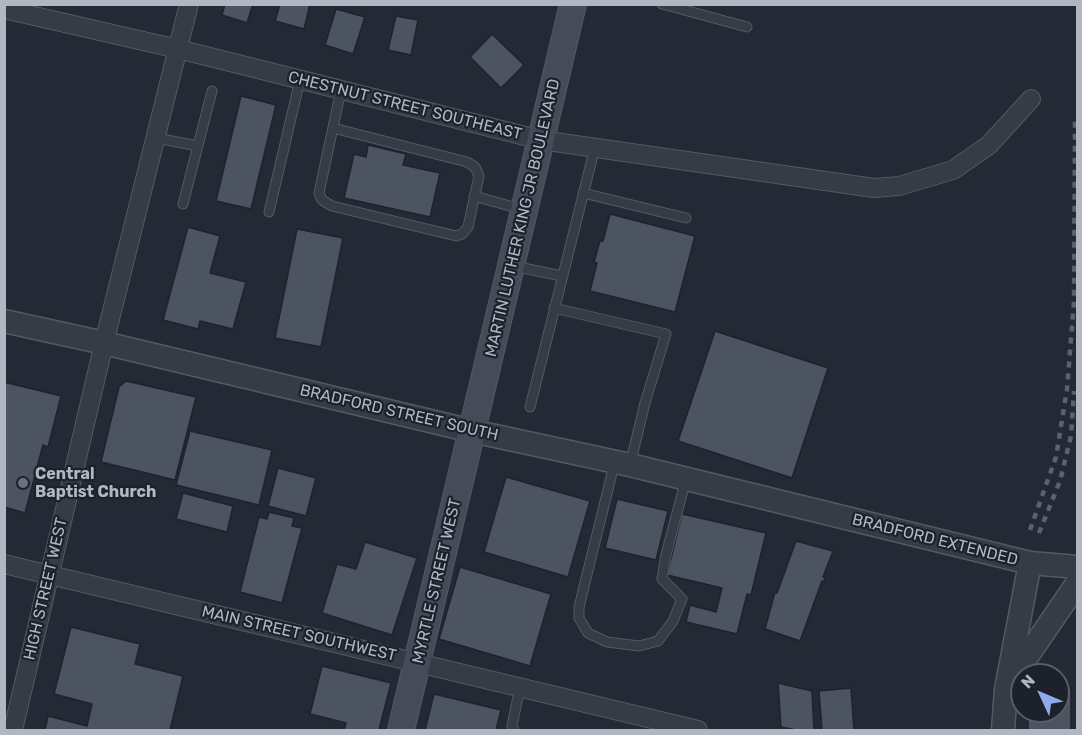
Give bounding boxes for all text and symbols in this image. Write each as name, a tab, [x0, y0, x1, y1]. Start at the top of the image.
street label: CHESTNUT STREET SOUTHEAST	[286, 68, 524, 144]
street label: MARTIN LUTHER KING JR BOULEVARD	[482, 77, 564, 359]
street label: BRADFORD STREET SOUTH	[298, 381, 500, 445]
place label: Central Baptist Church	[35, 464, 156, 502]
marker: Central Baptist Church	[16, 476, 30, 490]
street label: MYRTLE STREET WEST	[409, 496, 465, 666]
street label: BRADFORD EXTENDED	[850, 510, 1020, 570]
street label: HIGH STREET WEST	[20, 516, 72, 662]
street label: MAIN STREET SOUTHWEST	[200, 602, 398, 666]
north arrow	[1010, 663, 1070, 723]
text: N	[1017, 671, 1039, 692]

